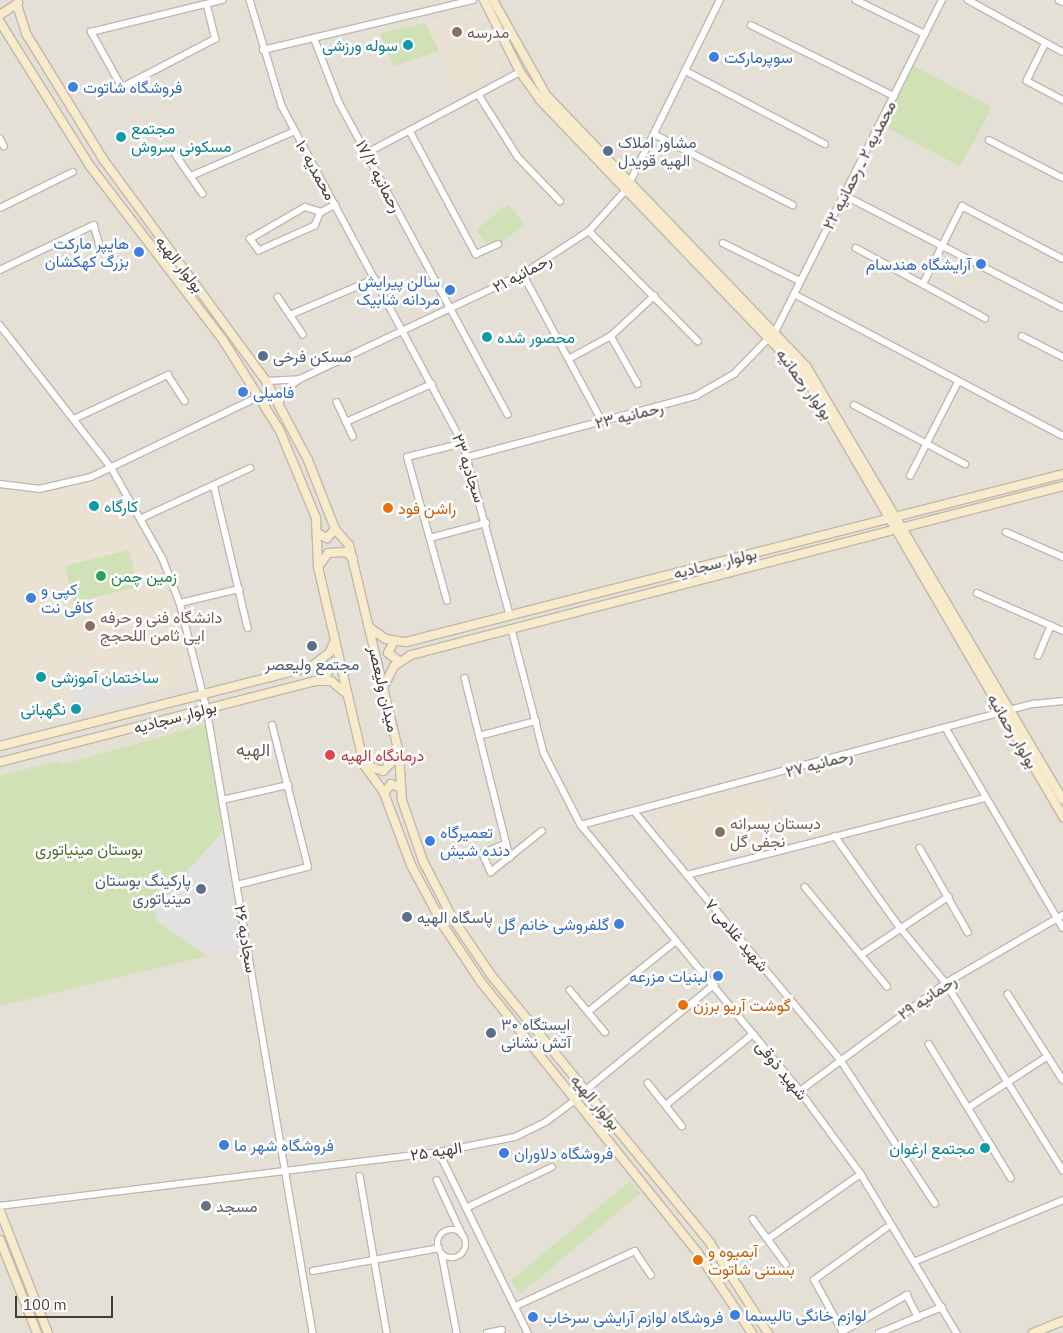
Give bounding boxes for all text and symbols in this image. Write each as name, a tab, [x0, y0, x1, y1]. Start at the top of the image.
place label: مدرسه	[467, 22, 509, 42]
marker: مدرسه	[451, 26, 463, 38]
place label: سوله ورزشی	[322, 35, 398, 55]
marker: سوله ورزشی	[402, 39, 414, 51]
place label: سوپرمارکت	[724, 47, 793, 67]
marker: سوپرمارکت	[708, 51, 720, 63]
place label: فروشگاه شاتوت	[83, 77, 182, 97]
marker: فروشگاه شاتوت	[67, 81, 79, 93]
street label: محمدیه ۲ ـ رحمانیه ۲۲	[818, 97, 900, 233]
place label: مجتمع مسکونی سروش	[131, 118, 232, 156]
marker: مجتمع مسکونی سروش	[115, 131, 127, 143]
place label: مشاور املاک الهیه قویدل	[618, 132, 696, 170]
street label: رحمانیه ۱۷/۲	[352, 136, 406, 216]
street label: محمدیه ۱۰	[292, 137, 340, 203]
marker: مشاور املاک الهیه قویدل	[602, 145, 614, 157]
street label: بولوار الهیه	[152, 232, 208, 296]
place label: هایپر مارکت بزرگ کهکشان	[45, 233, 129, 271]
marker: هایپر مارکت بزرگ کهکشان	[133, 246, 145, 258]
street label: رحمانیه ۲۱	[489, 250, 555, 296]
place label: آرایشگاه هندسام	[866, 254, 971, 274]
marker: آرایشگاه هندسام	[975, 258, 987, 270]
place label: سالن پیرایش مردانه شابیک	[356, 271, 440, 309]
marker: سالن پیرایش مردانه شابیک	[444, 284, 456, 296]
place label: محصور شده	[497, 327, 575, 347]
marker: محصور شده	[481, 331, 493, 343]
street label: بولوار رحمانیه	[773, 345, 837, 423]
place label: مسکن فرخی	[273, 346, 352, 366]
marker: مسکن فرخی	[257, 350, 269, 362]
place label: فامیلی	[253, 382, 294, 402]
marker: فامیلی	[237, 386, 249, 398]
street label: رحمانیه ۲۳	[593, 397, 665, 433]
street label: سجادیه ۲۳	[448, 431, 490, 505]
place label: کارگاه	[104, 496, 138, 516]
place label: راشن فود	[398, 498, 456, 518]
marker: کارگاه	[88, 500, 100, 512]
marker: راشن فود	[382, 502, 394, 514]
street label: بولوار سجادیه	[671, 543, 759, 583]
place label: زمین چمن	[111, 566, 177, 586]
marker: زمین چمن	[95, 570, 107, 582]
place label: کپی و کافی نت	[41, 579, 93, 617]
marker: کپی و کافی نت	[25, 592, 37, 604]
place label: دانشگاه فنی و حرفه ایی ثامن اللحجج	[100, 607, 222, 645]
marker: دانشگاه فنی و حرفه ایی ثامن اللحجج	[84, 620, 96, 632]
marker: مجتمع ولیعصر	[306, 640, 318, 652]
street label: میدان ولیعصر	[365, 644, 403, 734]
place label: مجتمع ولیعصر	[265, 654, 359, 674]
place label: ساختمان آموزشی	[51, 667, 159, 687]
marker: ساختمان آموزشی	[35, 671, 47, 683]
street label: بولوار رحمانیه	[984, 690, 1042, 772]
street label: بولوار سجادیه	[131, 697, 219, 737]
place label: نگهبانی	[21, 699, 66, 719]
marker: نگهبانی	[70, 703, 82, 715]
district label: الهیه	[236, 739, 270, 761]
place label: درمانگاه الهیه	[341, 745, 424, 765]
street label: رحمانیه ۲۷	[783, 745, 855, 781]
marker: درمانگاه الهیه	[323, 748, 337, 762]
place label: دبستان پسرانه نجفی گل	[730, 813, 821, 851]
place label: تعمیرگاه دنده شیش	[440, 822, 510, 860]
marker: دبستان پسرانه نجفی گل	[714, 826, 726, 838]
marker: تعمیرگاه دنده شیش	[424, 835, 436, 847]
park label: بوستان مینیاتوری	[35, 839, 143, 859]
place label: پارکینگ بوستان مینیاتوری	[95, 870, 191, 908]
marker: پارکینگ بوستان مینیاتوری	[195, 883, 207, 895]
street label: شهید غلامی ۷	[701, 895, 773, 975]
street label: سجادیه ۲۶	[231, 904, 261, 974]
place label: پاسگاه الهیه	[417, 907, 493, 927]
marker: پاسگاه الهیه	[401, 911, 413, 923]
place label: گلفروشی خانم گل	[498, 914, 609, 934]
marker: گلفروشی خانم گل	[613, 918, 625, 930]
place label: لبنیات مزرعه	[629, 966, 708, 986]
marker: لبنیات مزرعه	[712, 970, 724, 982]
street label: رحمانیه ۲۹	[894, 970, 960, 1024]
place label: گوشت آریو برزن	[693, 995, 791, 1015]
marker: گوشت آریو برزن	[677, 999, 689, 1011]
place label: ایستگاه ۳۰ آتش نشانی	[501, 1014, 571, 1052]
marker: ایستگاه ۳۰ آتش نشانی	[485, 1027, 497, 1039]
street label: شهید ذوقی	[752, 1036, 812, 1104]
street label: بولوار الهیه	[567, 1070, 625, 1134]
place label: فروشگاه شهر ما	[234, 1135, 334, 1155]
street label: الهیه ۲۵	[409, 1137, 463, 1165]
place label: مجتمع ارغوان	[889, 1138, 975, 1158]
marker: فروشگاه شهر ما	[218, 1139, 230, 1151]
marker: مجتمع ارغوان	[979, 1142, 991, 1154]
place label: فروشگاه دلاوران	[514, 1143, 613, 1163]
marker: فروشگاه دلاوران	[498, 1147, 510, 1159]
place label: مسجد	[216, 1196, 257, 1216]
marker: مسجد	[200, 1200, 212, 1212]
place label: آبمیوه و بستنی شاتوت	[708, 1241, 795, 1279]
marker: آبمیوه و بستنی شاتوت	[692, 1254, 704, 1266]
scale bar	[18, 1286, 115, 1318]
text: 100 m	[23, 1295, 67, 1314]
place label: لوازم خانگی تالیسما	[745, 1305, 867, 1325]
place label: فروشگاه لوازم آرایشی سرخاب	[543, 1307, 723, 1327]
marker: لوازم خانگی تالیسما	[729, 1309, 741, 1321]
marker: فروشگاه لوازم آرایشی سرخاب	[527, 1311, 539, 1323]

